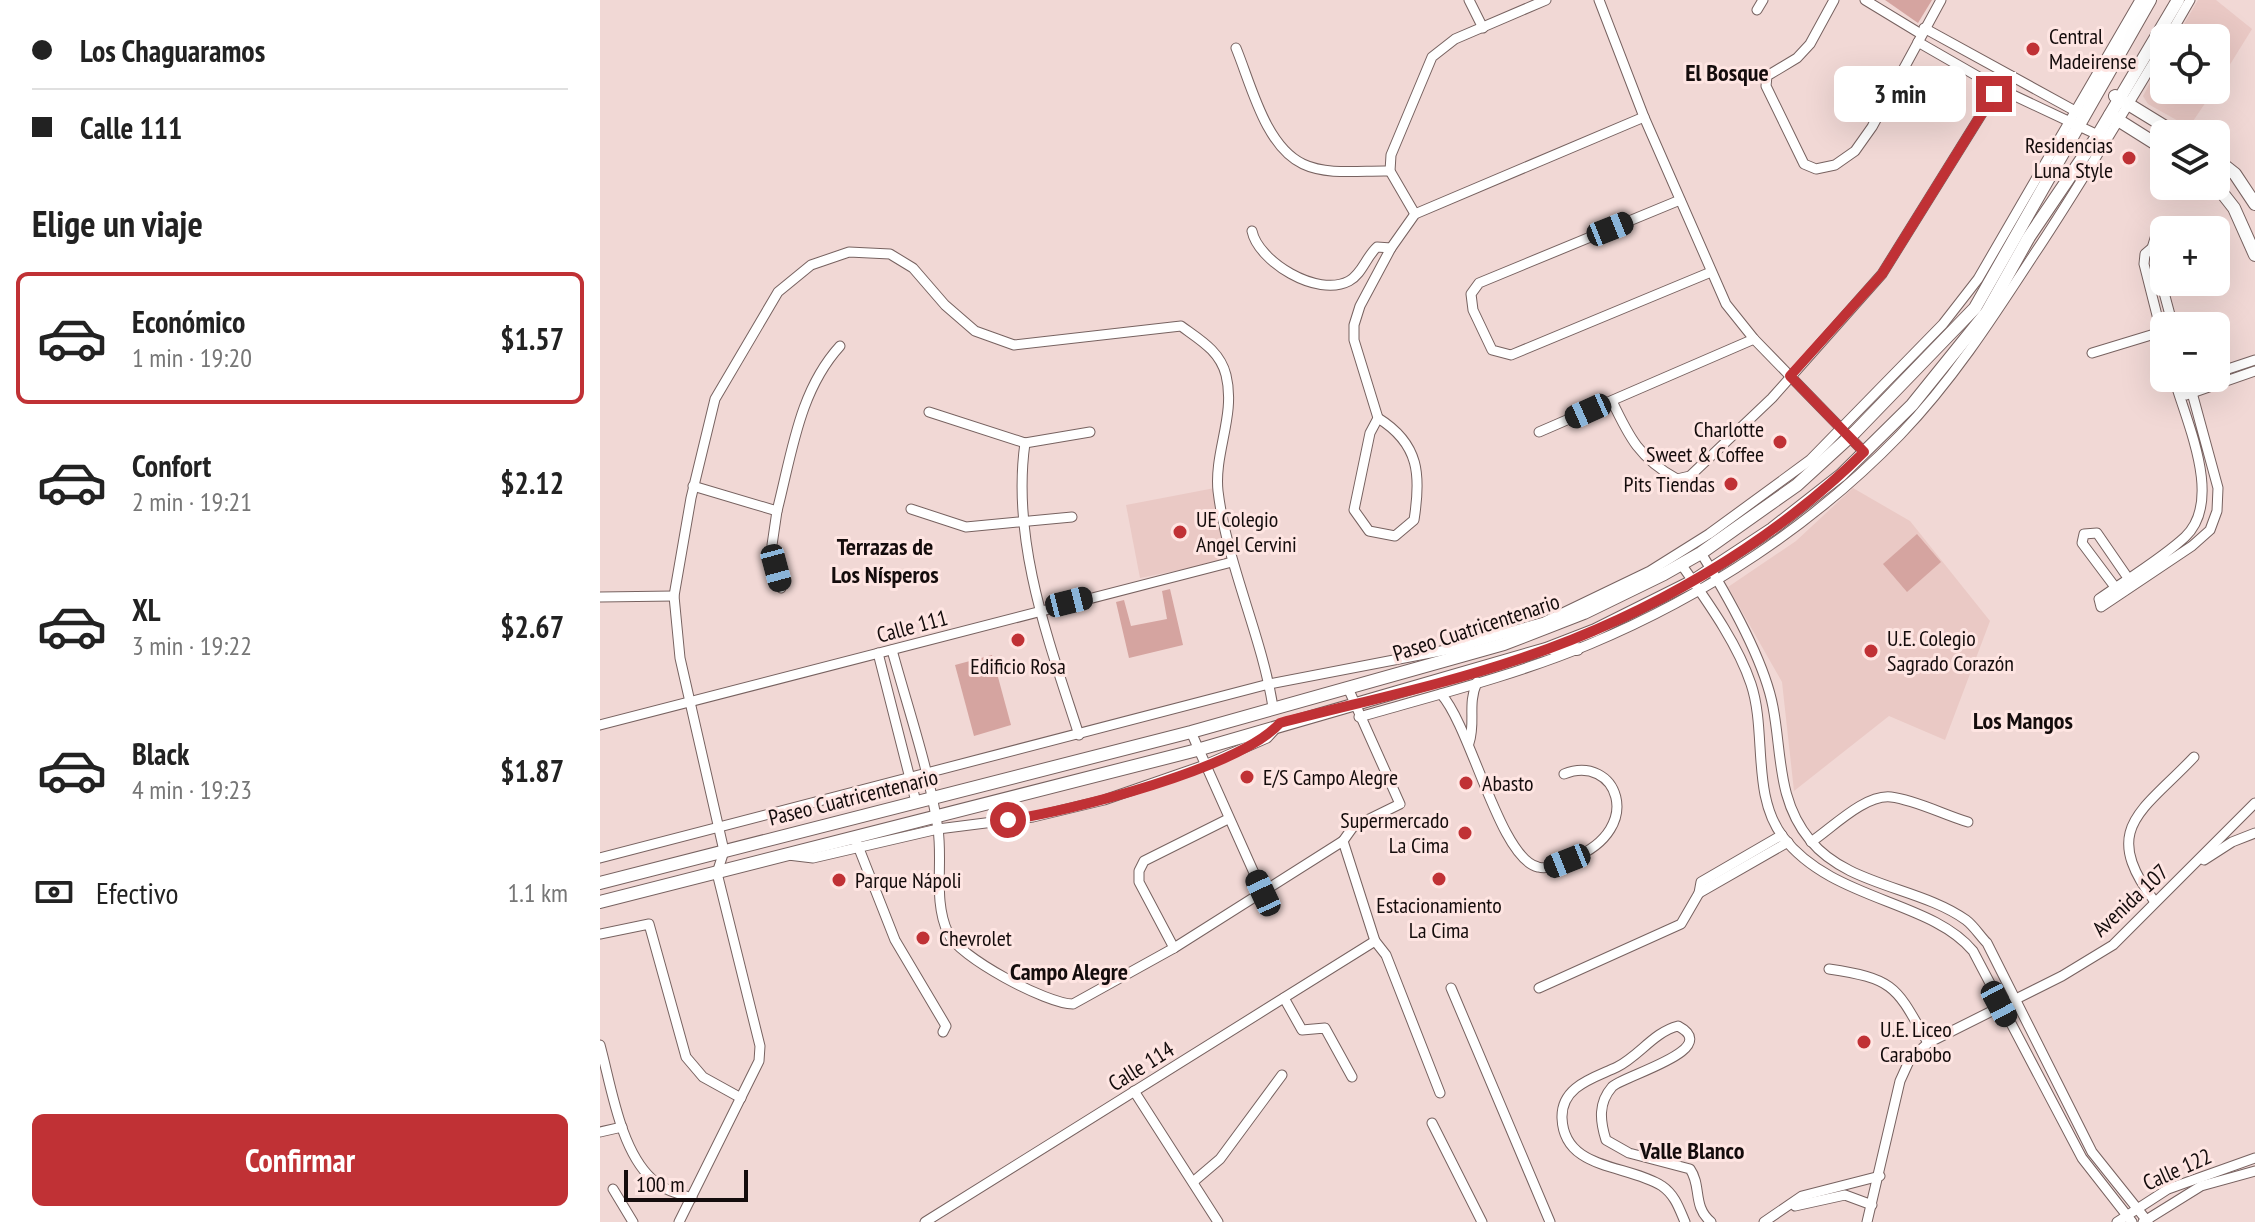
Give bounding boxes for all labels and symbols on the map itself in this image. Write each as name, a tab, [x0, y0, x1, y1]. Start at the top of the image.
place label: Central Madeirense	[2049, 22, 2137, 75]
marker: Central Madeirense	[2024, 40, 2042, 58]
district label: El Bosque	[1685, 57, 1769, 88]
callout: 3 min	[1834, 66, 1966, 122]
route end	[1976, 76, 2012, 112]
place label: Residencias Luna Style	[2025, 131, 2113, 184]
marker: Residencias Luna Style	[2120, 149, 2138, 167]
car	[1583, 209, 1637, 249]
car	[1561, 390, 1615, 432]
place label: Charlotte Sweet & Coffee	[1646, 415, 1764, 468]
marker: Charlotte Sweet & Coffee	[1771, 433, 1789, 451]
place label: Pits Tiendas	[1624, 470, 1715, 498]
marker: Pits Tiendas	[1722, 475, 1740, 493]
place label: UE Colegio Angel Cervini	[1196, 505, 1297, 558]
marker: UE Colegio Angel Cervini	[1171, 523, 1189, 541]
district label: Terrazas de Los Nísperos	[831, 531, 939, 590]
car	[758, 542, 794, 594]
car	[1043, 585, 1095, 619]
street label: Paseo Cuatricentenario	[1389, 587, 1563, 667]
street label: Calle 111	[873, 603, 951, 649]
place label: U.E. Colegio Sagrado Corazón	[1887, 624, 2014, 677]
marker: Edificio Rosa	[1009, 631, 1027, 649]
marker: U.E. Colegio Sagrado Corazón	[1862, 642, 1880, 660]
place label: Edificio Rosa	[970, 652, 1066, 680]
district label: Los Mangos	[1973, 705, 2073, 736]
street label: Paseo Cuatricentenario	[765, 762, 941, 832]
place label: E/S Campo Alegre	[1263, 763, 1398, 791]
marker: E/S Campo Alegre	[1238, 768, 1256, 786]
place label: Abasto	[1482, 769, 1534, 797]
marker: Abasto	[1457, 774, 1475, 792]
route start	[990, 802, 1026, 838]
place label: Supermercado La Cima	[1340, 806, 1449, 859]
marker: Supermercado La Cima	[1456, 824, 1474, 842]
car	[1540, 841, 1594, 881]
street label: Avenida 107	[2086, 858, 2174, 942]
place label: Parque Nápoli	[855, 866, 962, 894]
car	[1242, 866, 1284, 920]
marker: Estacionamiento La Cima	[1430, 870, 1448, 888]
marker: Parque Nápoli	[830, 871, 848, 889]
place label: Estacionamiento La Cima	[1376, 891, 1502, 944]
place label: Chevrolet	[939, 924, 1012, 952]
marker: Chevrolet	[914, 929, 932, 947]
district label: Campo Alegre	[1010, 956, 1128, 987]
car	[1977, 977, 2021, 1031]
place label: U.E. Liceo Carabobo	[1880, 1015, 1952, 1068]
marker: U.E. Liceo Carabobo	[1855, 1033, 1873, 1051]
street label: Calle 114	[1103, 1035, 1179, 1097]
district label: Valle Blanco	[1639, 1135, 1745, 1166]
street label: Calle 122	[2138, 1142, 2216, 1196]
scale bar	[624, 1166, 748, 1202]

